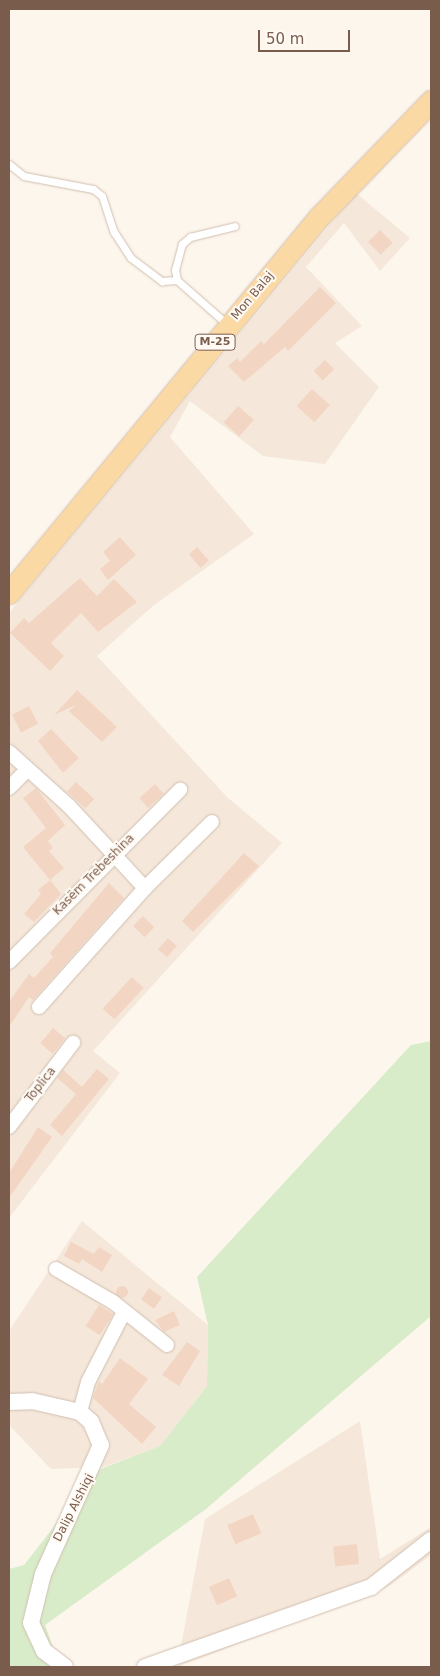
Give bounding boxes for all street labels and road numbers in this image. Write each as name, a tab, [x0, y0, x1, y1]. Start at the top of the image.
street label: Mon Balaj	[229, 269, 277, 323]
road number: M-25	[194, 334, 236, 351]
street label: Kasëm Trebeshina	[50, 831, 138, 919]
street label: Toplica	[23, 1064, 59, 1106]
street label: Dalip Alshiqi	[51, 1472, 97, 1544]

